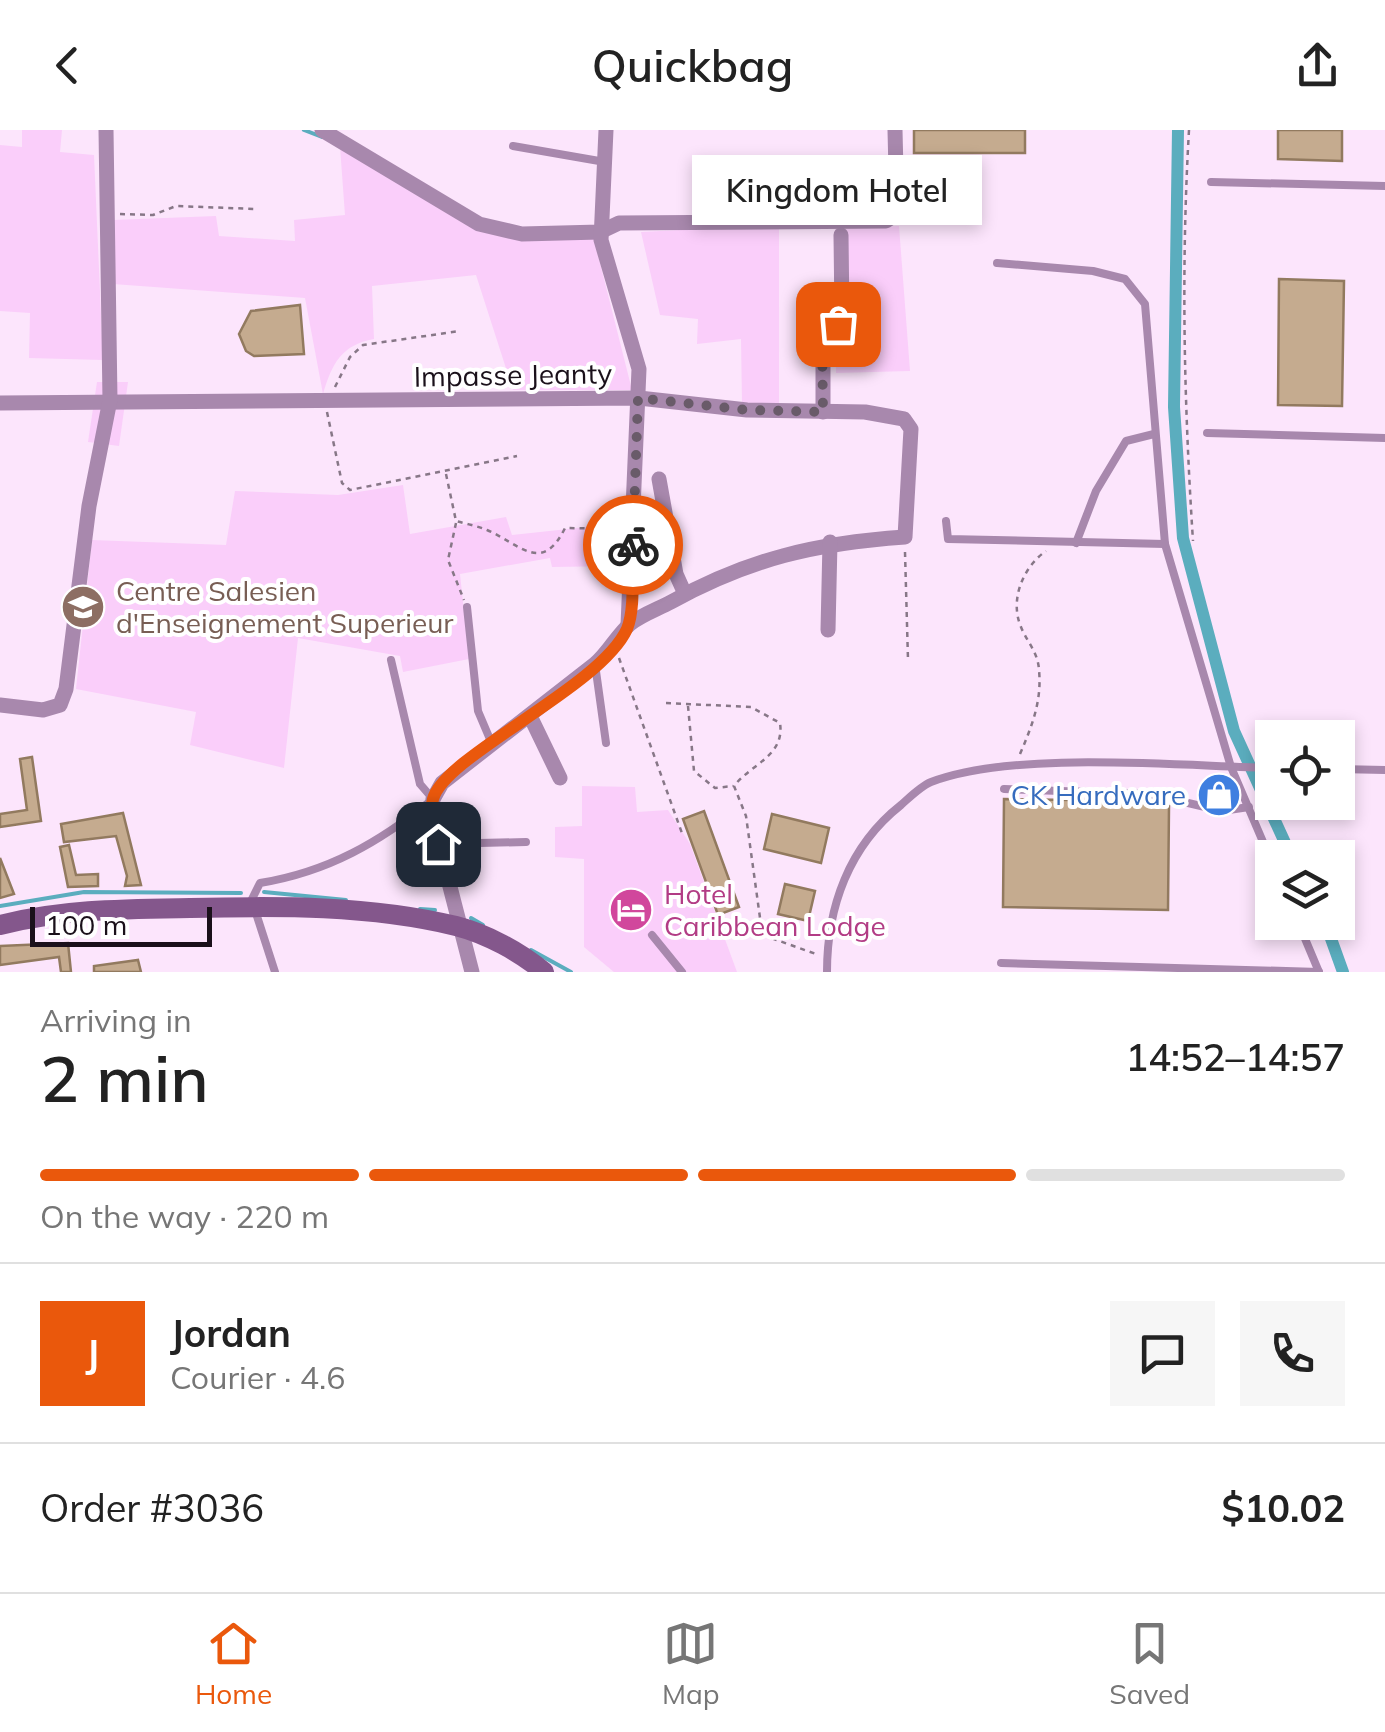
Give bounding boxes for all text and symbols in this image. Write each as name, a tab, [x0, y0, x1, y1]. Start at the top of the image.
text: Quickbag	[592, 37, 793, 93]
icon: back	[40, 38, 95, 93]
icon: share	[1290, 38, 1345, 93]
callout: Kingdom Hotel	[693, 154, 983, 224]
text: Kingdom Hotel	[726, 170, 948, 210]
pin	[796, 282, 881, 367]
icon: bag	[811, 297, 866, 352]
street label: Impasse Jeanty	[414, 355, 613, 394]
courier	[583, 495, 683, 595]
icon: bike	[606, 518, 661, 573]
place label: Centre Salesien d'Enseignement Superieur	[116, 573, 454, 640]
school or university icon: Centre Salesien d'Enseignement Superieur	[60, 584, 106, 630]
map controls	[1255, 720, 1355, 940]
button: locate	[1255, 720, 1355, 820]
shop icon: CK Hardware	[1196, 772, 1242, 818]
place label: CK Hardware	[1011, 777, 1186, 812]
pin	[396, 802, 481, 887]
icon: home	[411, 817, 466, 872]
button: layers	[1255, 840, 1355, 940]
place label: Hotel Caribbean Lodge	[664, 876, 886, 943]
hotel icon: Hotel Caribbean Lodge	[608, 887, 654, 933]
scale bar	[30, 902, 212, 946]
text: 100 m	[45, 907, 127, 942]
text: Arriving in	[40, 1000, 192, 1040]
text: 14:52–14:57	[1125, 1033, 1345, 1081]
text: 2 min	[40, 1037, 209, 1118]
text: On the way · 220 m	[40, 1196, 329, 1236]
button: chat	[1110, 1301, 1215, 1406]
button: phone	[1240, 1301, 1345, 1406]
text: Jordan	[170, 1309, 291, 1357]
text: J	[86, 1329, 99, 1377]
text: Courier · 4.6	[170, 1357, 346, 1397]
text: Order #3036	[40, 1484, 264, 1532]
text: $10.02	[1222, 1484, 1345, 1532]
tab: Home	[195, 1616, 272, 1711]
tab: Map	[662, 1616, 720, 1711]
tab: Saved	[1109, 1616, 1190, 1711]

